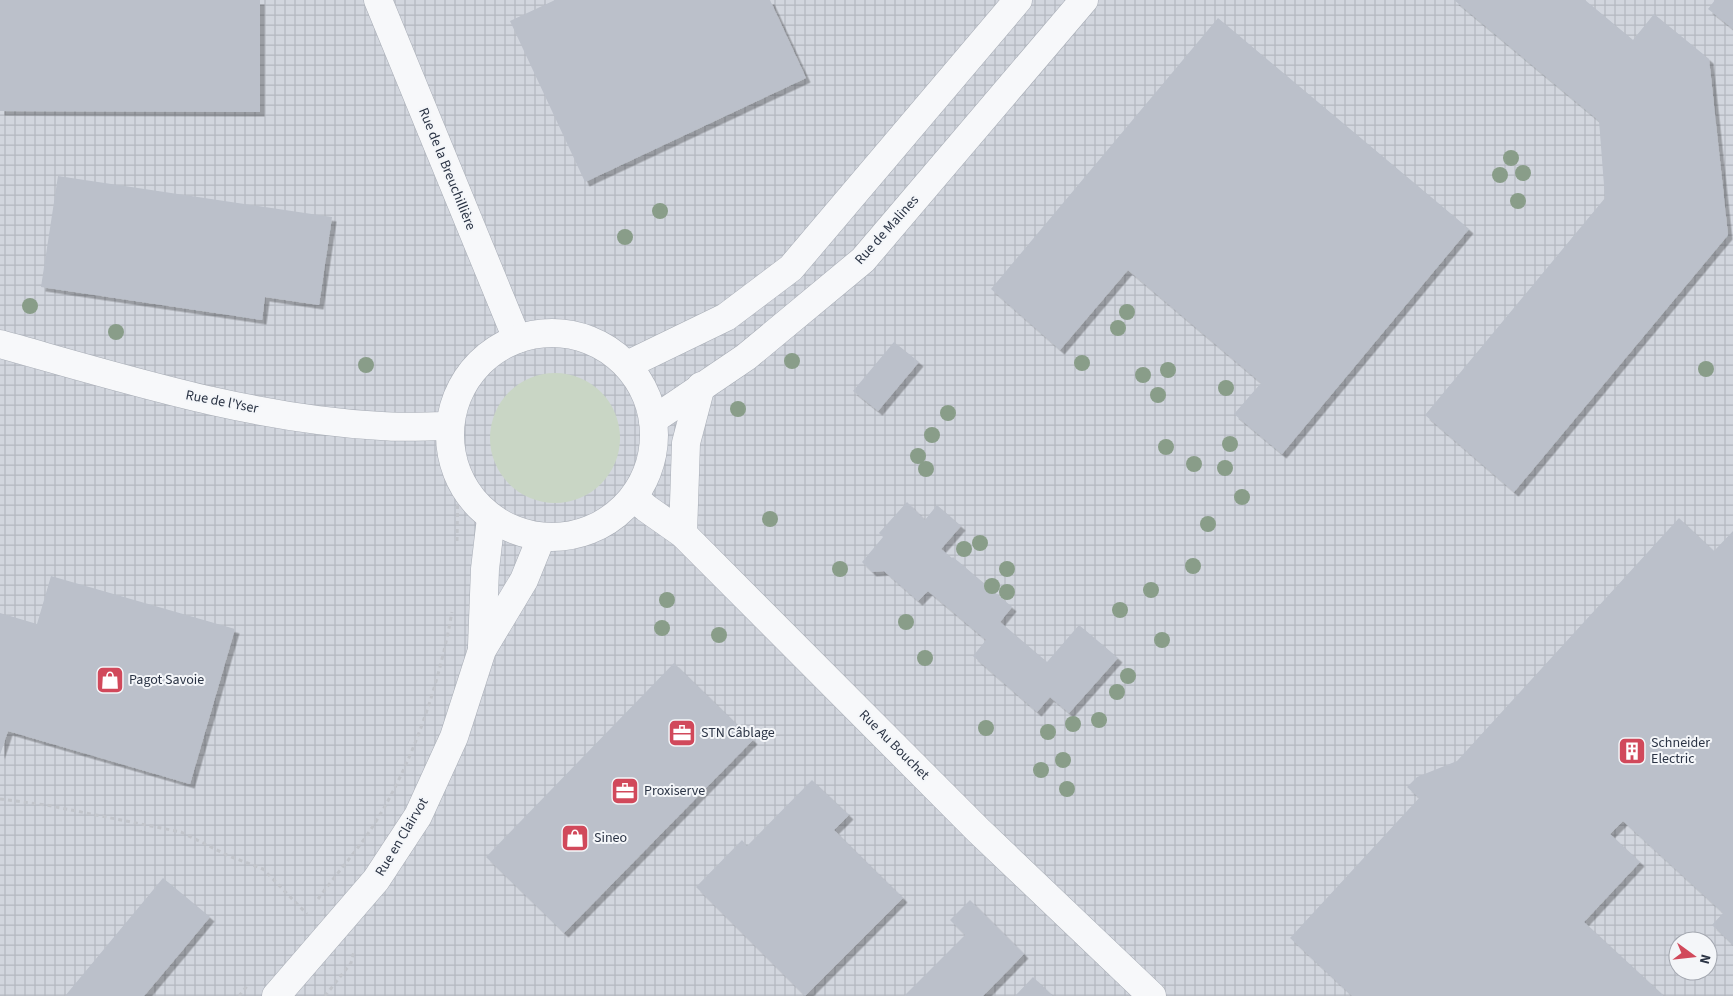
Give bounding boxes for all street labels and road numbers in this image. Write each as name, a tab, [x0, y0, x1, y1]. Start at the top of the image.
street label: Rue de la Breuchillière	[413, 105, 481, 233]
street label: Rue de Malines	[850, 191, 924, 269]
street label: Rue de l'Yser	[184, 385, 260, 419]
street label: Rue Au Bouchet	[854, 705, 934, 785]
street label: Rue en Clairvot	[371, 794, 434, 880]

